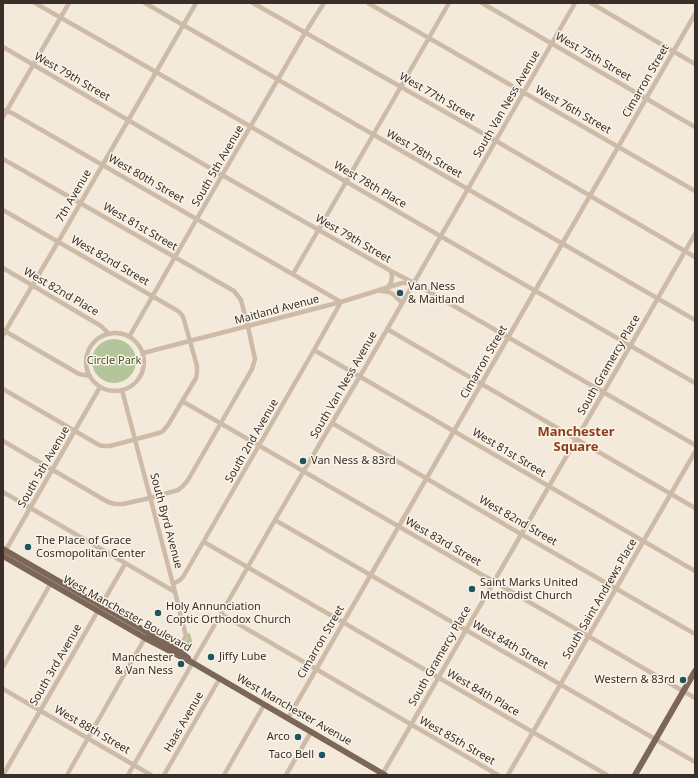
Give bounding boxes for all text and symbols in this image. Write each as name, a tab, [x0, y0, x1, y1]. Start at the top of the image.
street label: West 75th Street	[553, 30, 633, 84]
street label: Cimarron Street	[620, 42, 672, 120]
street label: South Van Ness Avenue	[471, 48, 543, 160]
street label: West 79th Street	[32, 50, 112, 104]
street label: West 77th Street	[397, 70, 477, 124]
street label: West 76th Street	[533, 83, 613, 137]
street label: South 5th Avenue	[189, 123, 247, 209]
street label: West 78th Street	[384, 127, 464, 181]
street label: West 80th Street	[106, 152, 186, 206]
street label: West 78th Place	[331, 159, 409, 211]
street label: 7th Avenue	[54, 167, 94, 225]
street label: West 81st Street	[100, 200, 180, 254]
street label: West 79th Street	[313, 212, 393, 266]
street label: West 82nd Street	[69, 233, 151, 289]
street label: West 82nd Place	[21, 265, 101, 319]
place label: Van Ness & Maitland	[408, 280, 464, 306]
marker: Van Ness & Maitland	[395, 288, 405, 298]
street label: Maitland Avenue	[233, 292, 321, 328]
street label: South Gramercy Place	[575, 313, 643, 417]
street label: Cimarron Street	[458, 323, 510, 401]
street label: South Van Ness Avenue	[308, 329, 380, 441]
park label: Circle Park	[87, 354, 141, 368]
street label: South 2nd Avenue	[223, 397, 281, 485]
street label: South 5th Avenue	[15, 424, 73, 510]
district label: Manchester Square	[537, 424, 615, 455]
street label: West 81st Street	[470, 426, 548, 480]
place label: Van Ness & 83rd	[311, 454, 396, 468]
marker: Van Ness & 83rd	[298, 456, 308, 466]
street label: South Byrd Avenue	[147, 472, 185, 570]
street label: West 82nd Street	[477, 493, 559, 549]
street label: West 83rd Street	[403, 515, 483, 569]
place label: The Place of Grace Cosmopolitan Center	[36, 534, 145, 560]
street label: South Saint Andrews Place	[560, 537, 640, 661]
marker: The Place of Grace Cosmopolitan Center	[23, 542, 33, 552]
street label: West Manchester Boulevard	[61, 573, 193, 655]
place label: Saint Marks United Methodist Church	[480, 576, 578, 602]
marker: Saint Marks United Methodist Church	[467, 584, 477, 594]
place label: Holy Annunciation Coptic Orthodox Church	[166, 600, 291, 626]
street label: Cimarron Street	[295, 603, 347, 681]
street label: South Gramercy Place	[406, 604, 474, 708]
marker: Holy Annunciation Coptic Orthodox Church	[153, 608, 163, 618]
street label: West 84th Street	[470, 618, 550, 672]
street label: South 3rd Avenue	[27, 622, 85, 708]
place label: Jiffy Lube	[219, 650, 266, 664]
place label: Manchester & Van Ness	[112, 651, 173, 677]
marker: Jiffy Lube	[206, 652, 216, 662]
marker: Manchester & Van Ness	[176, 659, 186, 669]
street label: West 84th Place	[444, 667, 522, 719]
street label: West Manchester Avenue	[234, 672, 354, 748]
place label: Western & 83rd	[595, 673, 675, 687]
marker: Western & 83rd	[678, 675, 688, 685]
street label: Haas Avenue	[161, 690, 207, 754]
street label: West 88th Street	[52, 703, 132, 757]
street label: West 85th Street	[417, 714, 497, 768]
place label: Arco	[267, 730, 290, 744]
marker: Arco	[293, 732, 303, 742]
place label: Taco Bell	[269, 748, 314, 762]
marker: Taco Bell	[317, 750, 327, 760]

